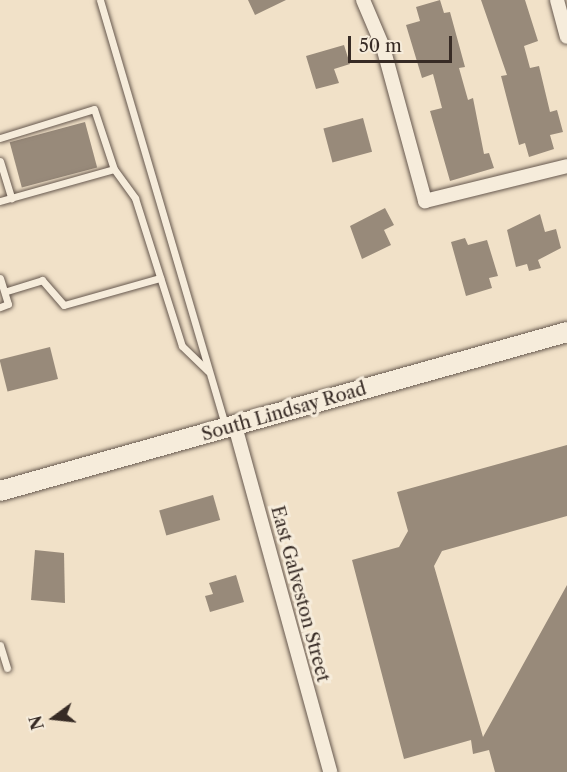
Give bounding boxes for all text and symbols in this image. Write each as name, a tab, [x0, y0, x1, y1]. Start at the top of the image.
scale bar	[351, 24, 454, 62]
text: 50 m	[359, 35, 402, 57]
street label: South Lindsay Road	[199, 378, 369, 446]
street label: East Galveston Street	[266, 504, 334, 684]
north arrow	[24, 688, 84, 748]
text: N	[25, 713, 48, 732]

